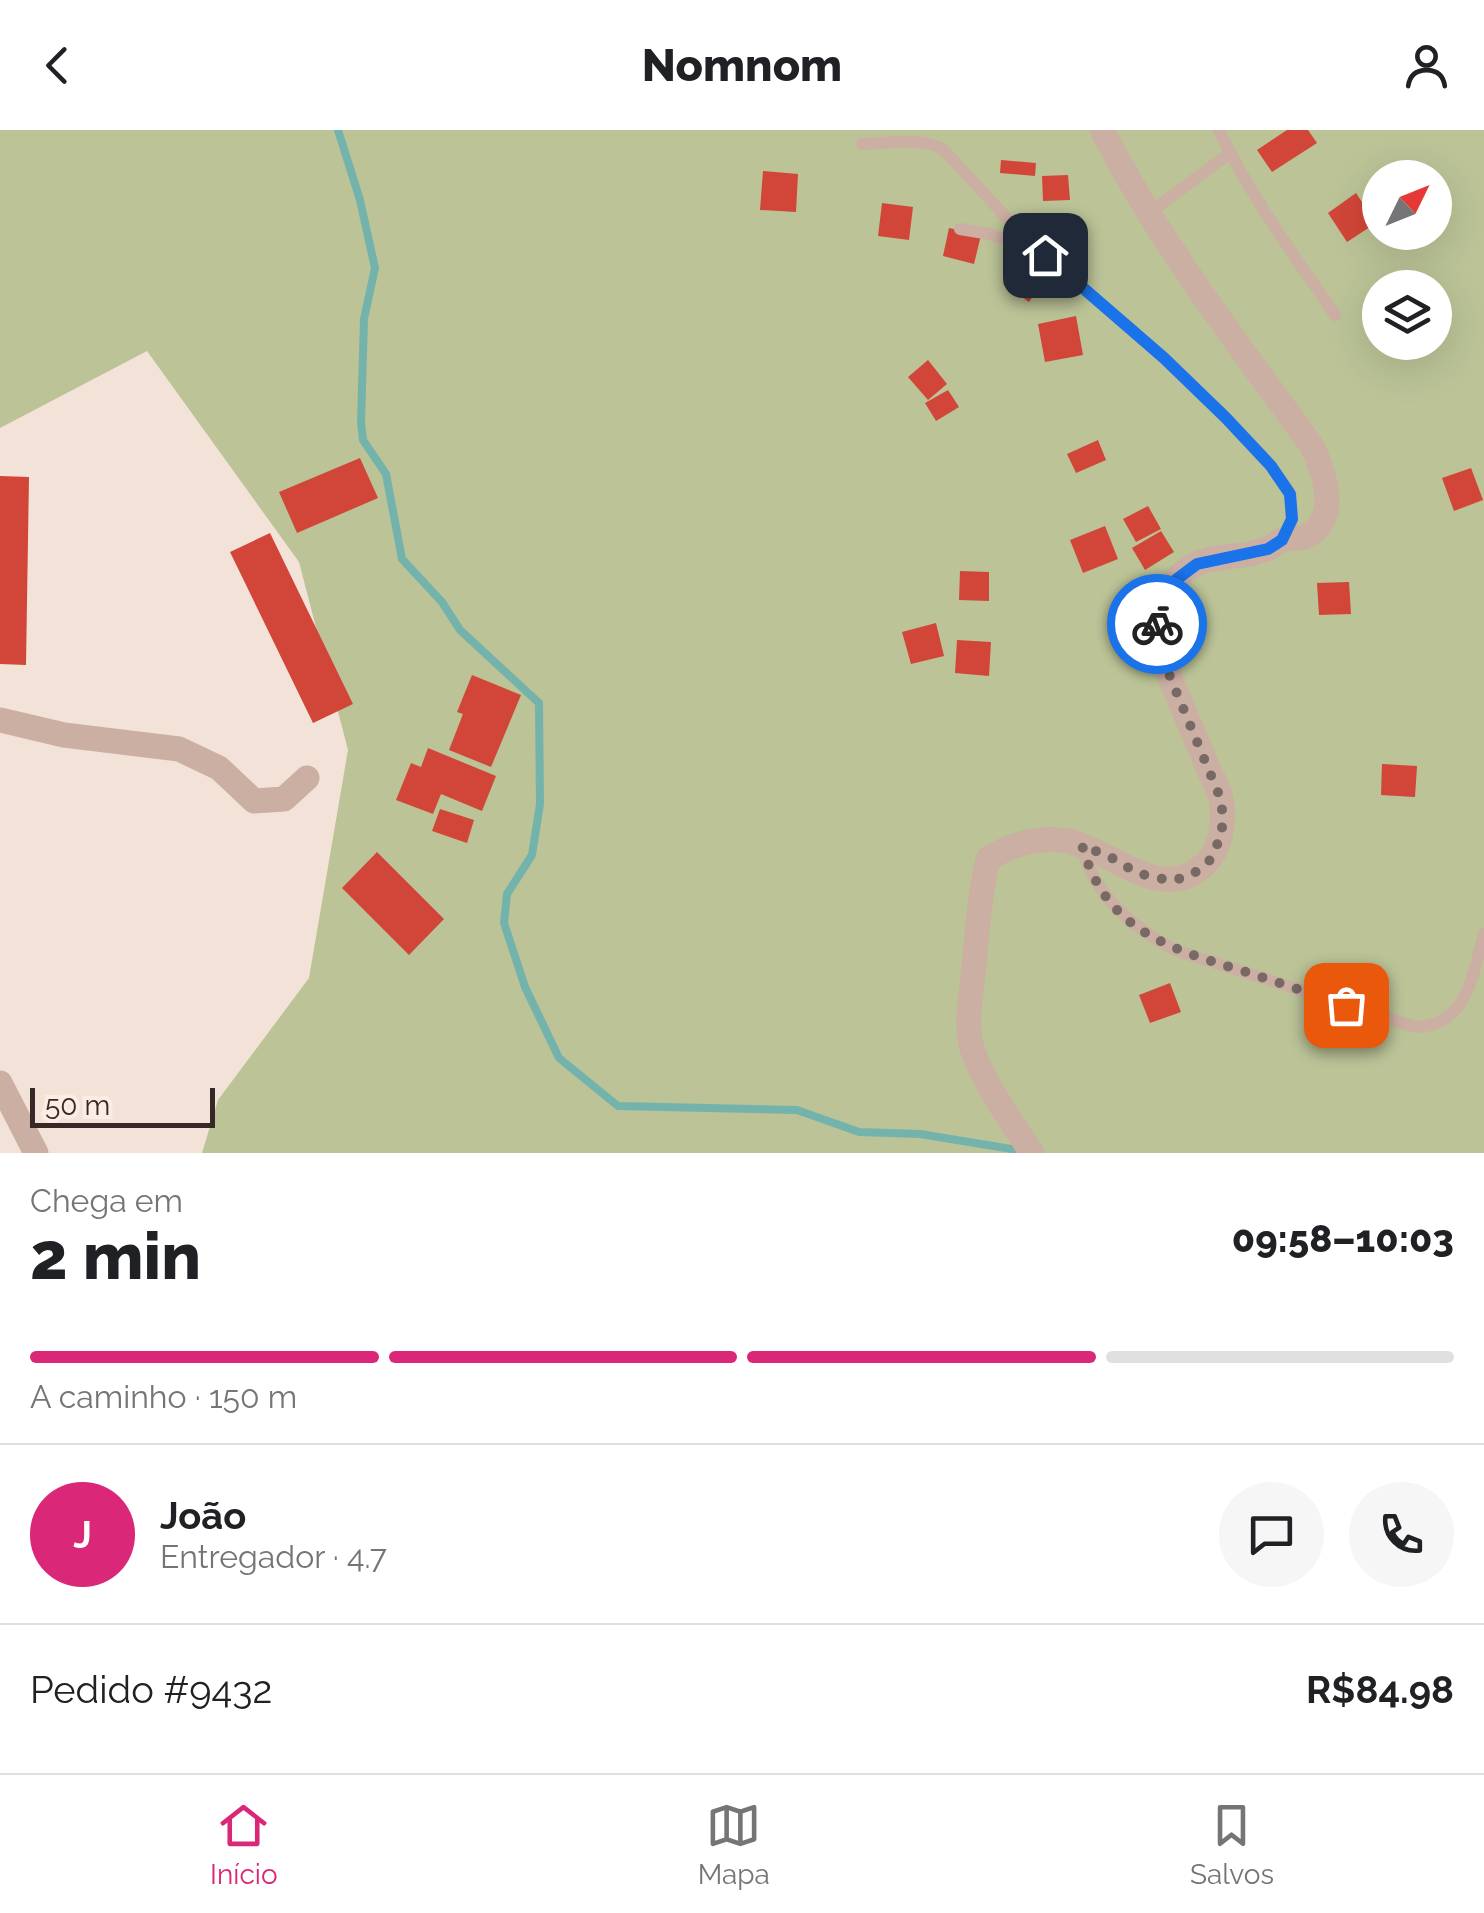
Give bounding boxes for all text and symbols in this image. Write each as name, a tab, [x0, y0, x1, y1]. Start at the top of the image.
icon: back	[30, 38, 85, 93]
icon: person	[1399, 38, 1454, 93]
text: Nomnom	[642, 39, 842, 92]
north arrow	[1362, 160, 1452, 250]
map controls	[1362, 160, 1452, 360]
pin	[1003, 213, 1088, 298]
icon: home	[1018, 228, 1073, 283]
button: layers	[1362, 270, 1452, 360]
courier	[1107, 574, 1207, 674]
icon: bike	[1130, 597, 1185, 652]
pin	[1304, 963, 1389, 1048]
icon: bag	[1319, 978, 1374, 1033]
scale bar	[30, 1083, 215, 1128]
text: 50 m	[45, 1089, 110, 1122]
text: Chega em	[30, 1182, 183, 1219]
text: 09:58–10:03	[1232, 1216, 1454, 1261]
text: 2 min	[30, 1218, 201, 1294]
text: A caminho · 150 m	[30, 1378, 297, 1415]
button: chat	[1219, 1482, 1324, 1587]
button: phone	[1349, 1482, 1454, 1587]
text: João	[160, 1493, 246, 1538]
text: J	[73, 1512, 92, 1557]
text: Entregador · 4.7	[160, 1538, 387, 1575]
text: Pedido #9432	[30, 1667, 272, 1712]
text: R$84.98	[1306, 1667, 1454, 1712]
tab: Início	[210, 1798, 278, 1891]
tab: Mapa	[698, 1798, 770, 1891]
tab: Salvos	[1190, 1798, 1274, 1891]

